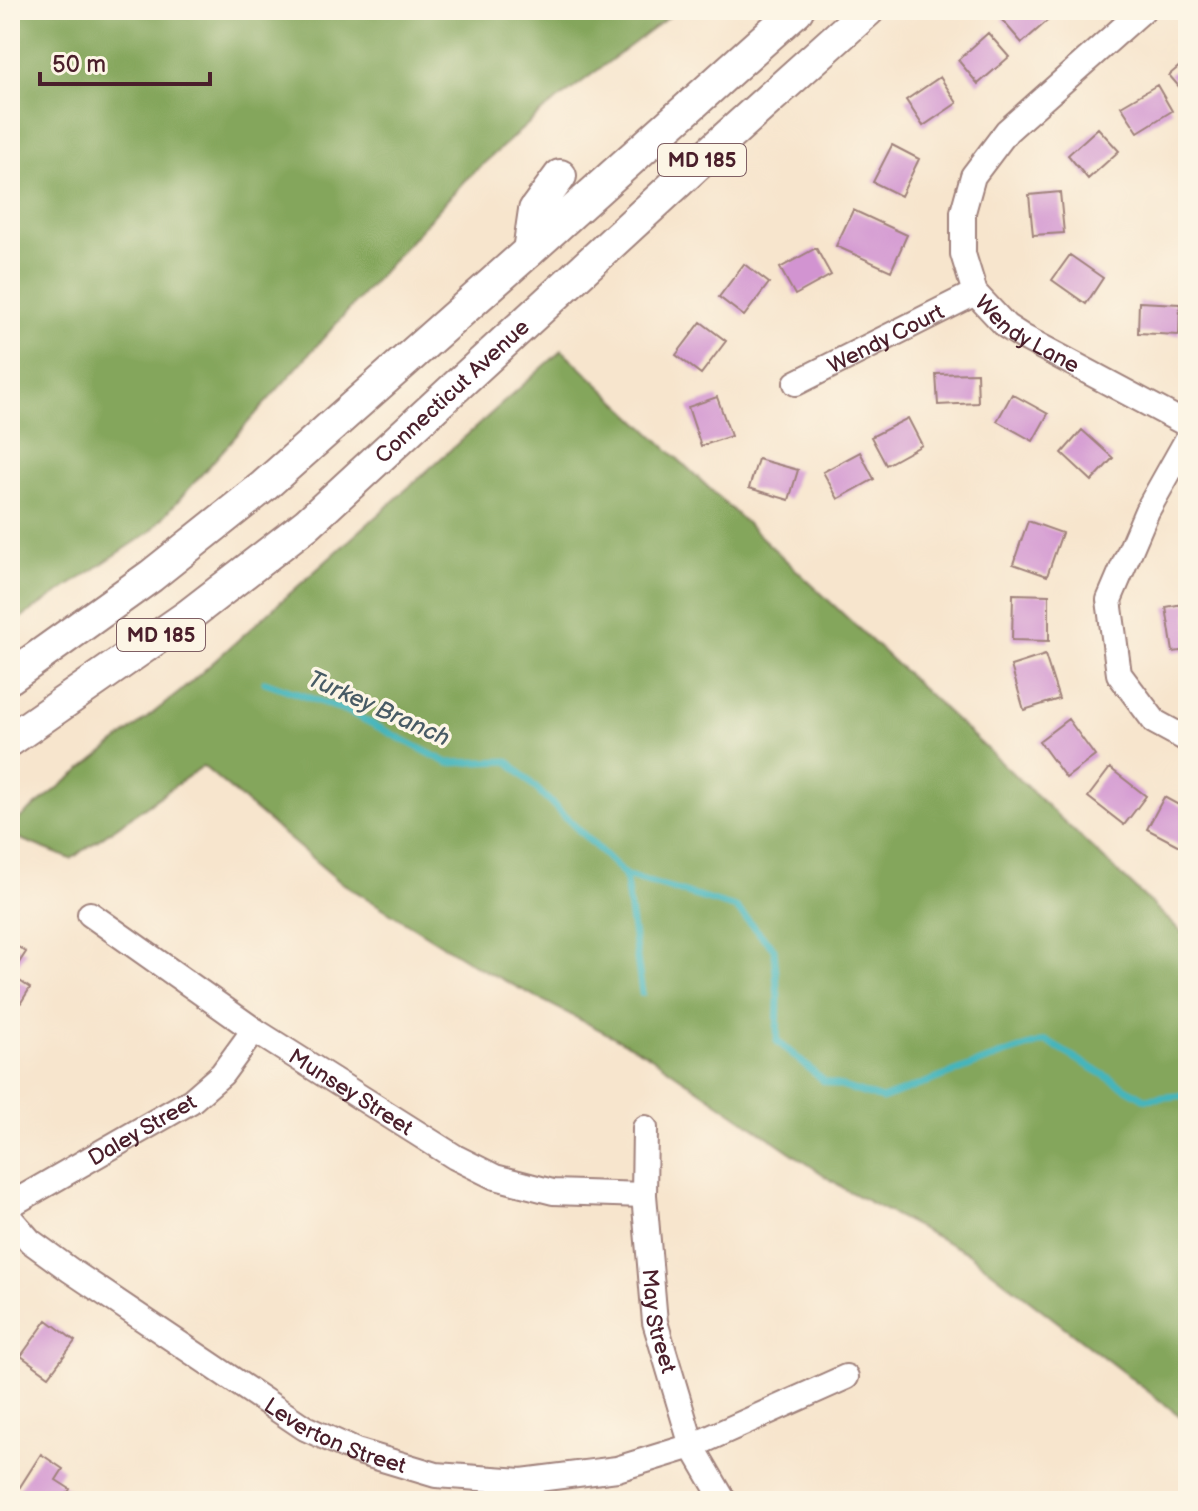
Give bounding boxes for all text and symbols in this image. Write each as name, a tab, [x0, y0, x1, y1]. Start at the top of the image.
scale bar	[40, 36, 210, 86]
text: 50 m	[52, 50, 106, 79]
road number: MD 185	[658, 144, 746, 176]
street label: Wendy Lane	[969, 290, 1084, 380]
street label: Wendy Court	[823, 299, 949, 380]
street label: Connecticut Avenue	[370, 314, 535, 470]
road number: MD 185	[117, 619, 205, 651]
water label: Turkey Branch	[303, 664, 454, 753]
street label: Munsey Street	[283, 1043, 418, 1142]
street label: Daley Street	[84, 1089, 202, 1172]
street label: May Street	[635, 1268, 682, 1377]
street label: Leverton Street	[259, 1392, 409, 1480]

